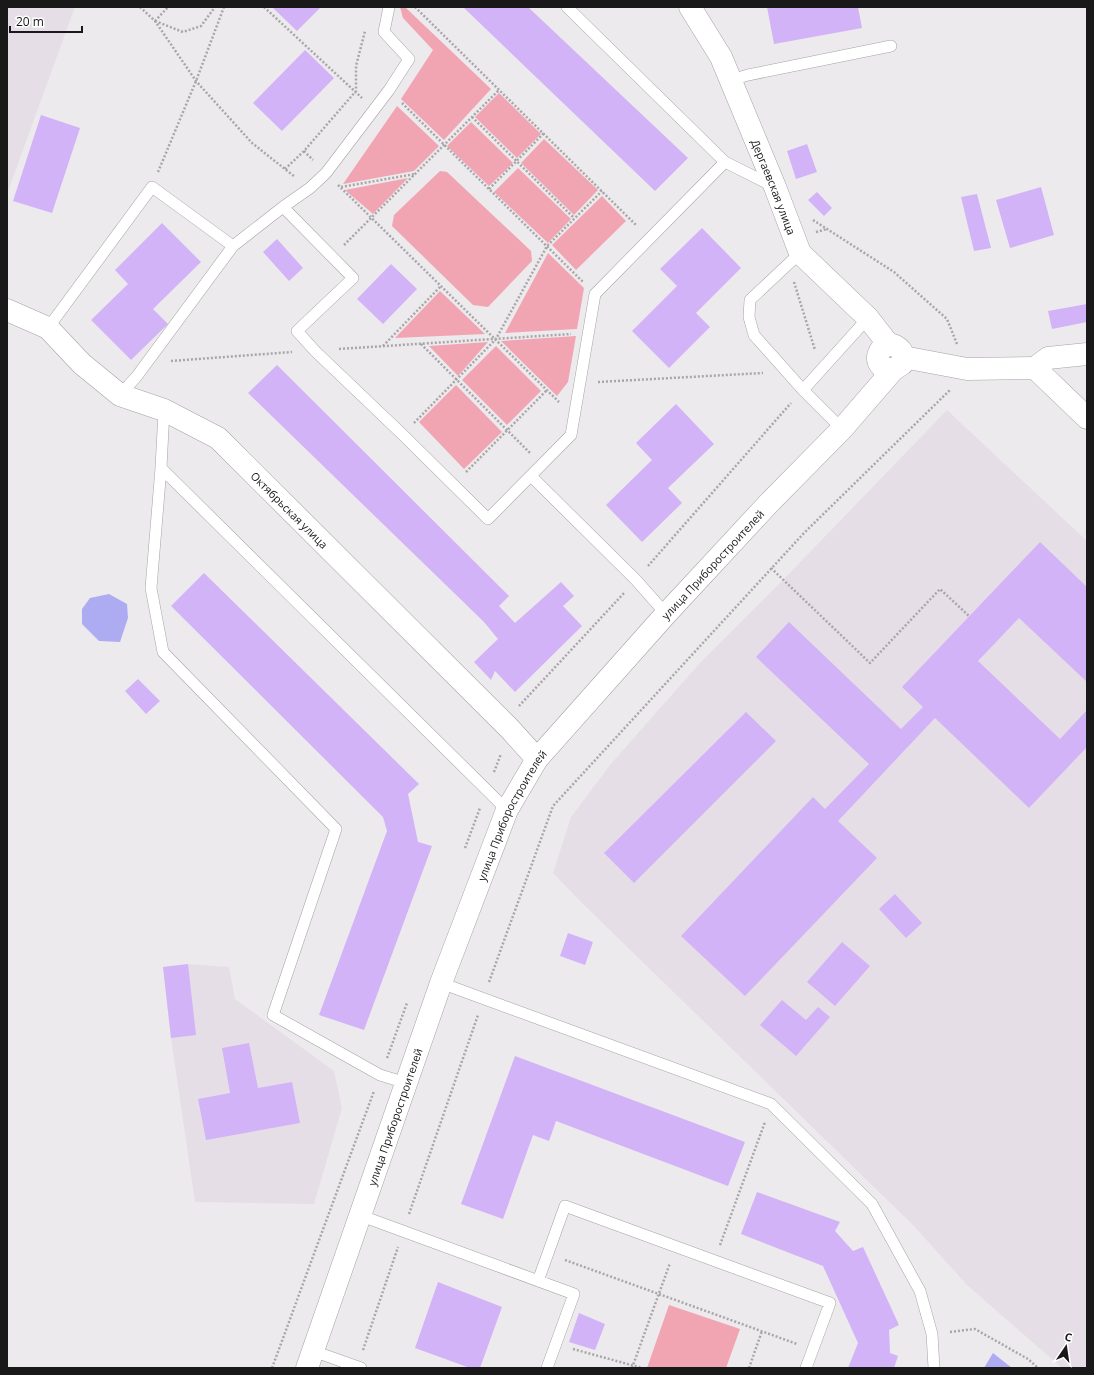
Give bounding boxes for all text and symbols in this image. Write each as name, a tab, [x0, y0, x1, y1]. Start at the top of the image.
scale bar	[10, 8, 82, 34]
text: 20 m	[16, 13, 44, 30]
street label: Дергаевская улица	[748, 137, 800, 237]
street label: Октябрьская улица	[248, 468, 332, 551]
street label: улица Приборостроителей	[657, 506, 767, 622]
street label: улица Приборостроителей	[473, 746, 549, 883]
street label: улица Приборостроителей	[364, 1046, 425, 1188]
north arrow	[1046, 1327, 1086, 1367]
text: С	[1063, 1329, 1073, 1345]

